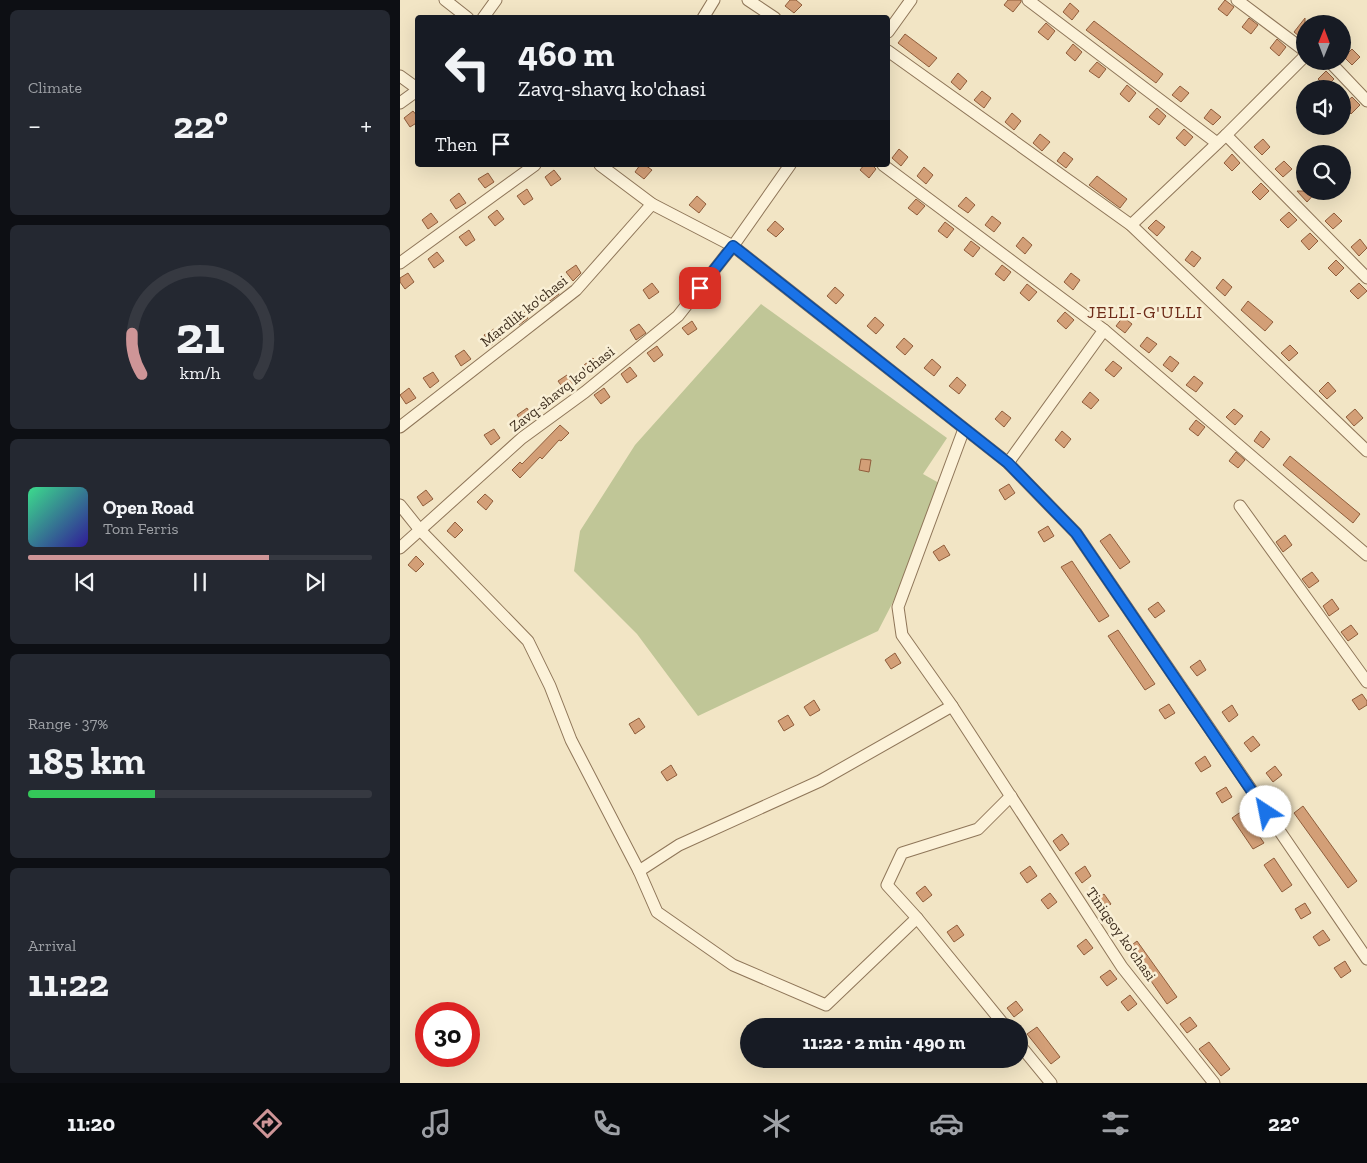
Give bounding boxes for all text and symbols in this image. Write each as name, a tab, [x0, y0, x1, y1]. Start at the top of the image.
north arrow	[1296, 15, 1351, 70]
map controls	[1296, 15, 1351, 200]
text: 460 m	[518, 33, 614, 75]
icon: left	[435, 35, 500, 100]
text: Zavq-shavq ko'chasi	[518, 75, 706, 102]
text: Climate	[28, 78, 82, 97]
button: sound	[1296, 80, 1351, 135]
text: 22°	[173, 102, 228, 148]
text: −	[28, 109, 41, 142]
text: +	[360, 109, 372, 142]
icon: arrive	[487, 130, 515, 158]
text: Then	[435, 133, 477, 156]
button: search	[1296, 145, 1351, 200]
pin	[679, 267, 721, 309]
street label: Mardlik ko'chasi	[477, 271, 571, 351]
icon: arrive	[686, 274, 714, 302]
district label: JELLI-G'ULLI	[1087, 301, 1203, 323]
text: 21	[176, 304, 224, 366]
street label: Zavq-shavq ko'chasi	[506, 342, 618, 436]
text: km/h	[180, 362, 220, 384]
text: Open Road	[103, 496, 194, 519]
text: Tom Ferris	[103, 519, 179, 538]
icon: previous	[71, 568, 99, 596]
icon: pause	[186, 568, 214, 596]
icon: next	[301, 568, 329, 596]
text: Range · 37%	[28, 714, 108, 733]
text: 185 km	[28, 738, 145, 784]
position arrow	[1239, 785, 1291, 837]
street label: Tiniqsoy ko'chasi	[1082, 884, 1160, 984]
text: Arrival	[28, 936, 76, 955]
text: 11:22	[28, 960, 109, 1006]
speed limit sign: 30	[415, 1002, 480, 1067]
text: 11:22 · 2 min · 490 m	[803, 1031, 965, 1054]
icon: directions	[250, 1106, 285, 1141]
icon: music	[419, 1106, 454, 1141]
icon: phone	[589, 1106, 624, 1141]
icon: climate	[759, 1106, 794, 1141]
icon: car	[929, 1106, 964, 1141]
icon: filters	[1098, 1106, 1133, 1141]
text: 11:20	[67, 1110, 115, 1137]
text: 22°	[1268, 1110, 1300, 1137]

